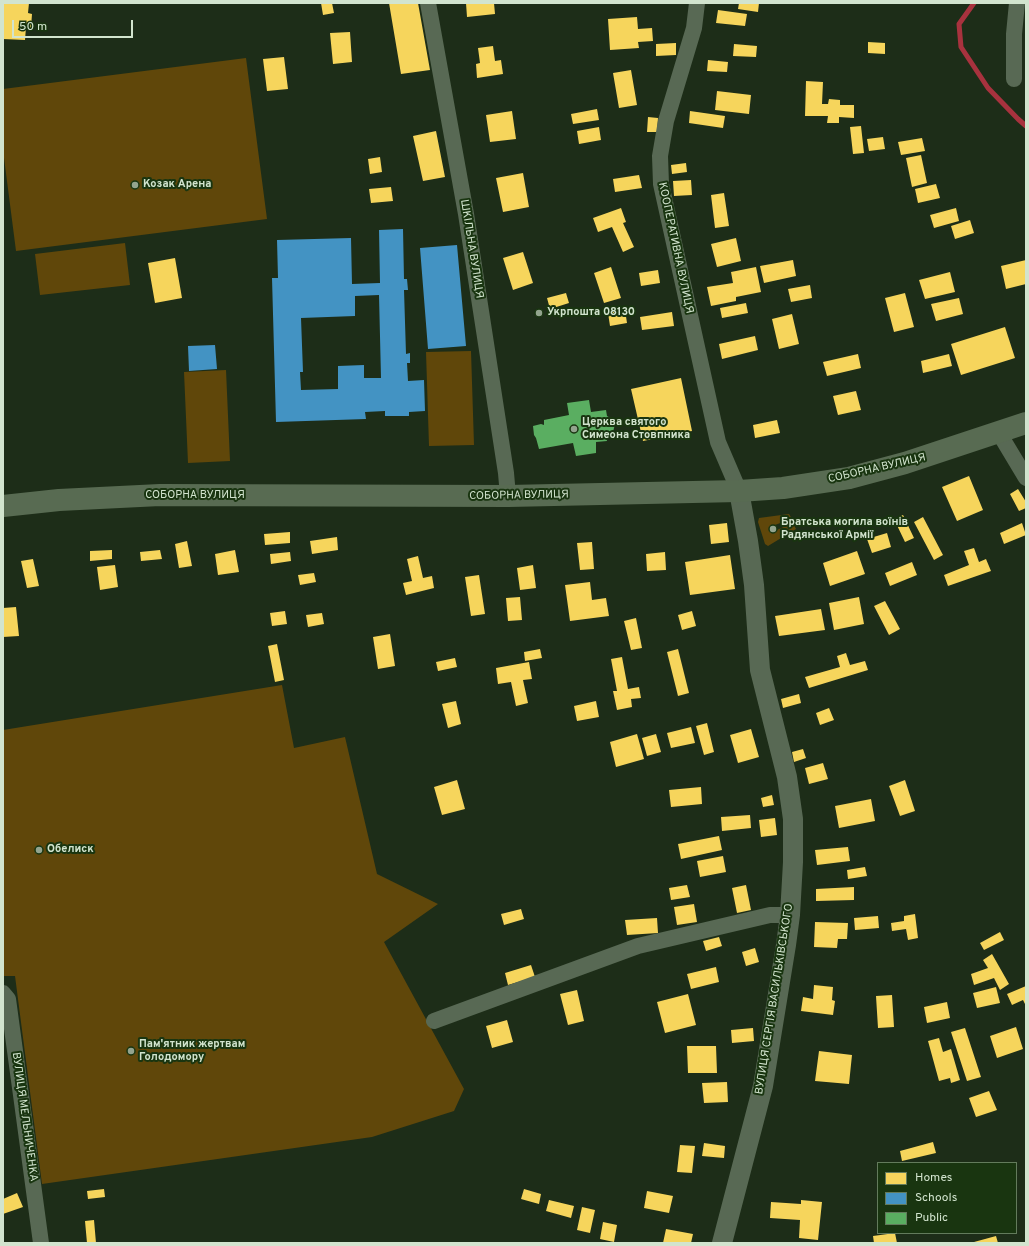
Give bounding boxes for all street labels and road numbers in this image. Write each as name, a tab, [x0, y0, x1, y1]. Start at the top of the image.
street label: КООПЕРАТИВНА ВУЛИЦЯ	[655, 181, 695, 315]
street label: ШКІЛЬНА ВУЛИЦЯ	[457, 199, 485, 299]
street label: СОБОРНА ВУЛИЦЯ	[827, 451, 927, 487]
street label: СОБОРНА ВУЛИЦЯ	[145, 489, 245, 503]
street label: СОБОРНА ВУЛИЦЯ	[469, 489, 569, 503]
street label: ВУЛИЦЯ СЕРГІЯ ВАСИЛЬКІВСЬКОГО	[753, 903, 797, 1095]
street label: ВУЛИЦЯ МЕЛЬНИЧЕНКА	[8, 1052, 40, 1182]

